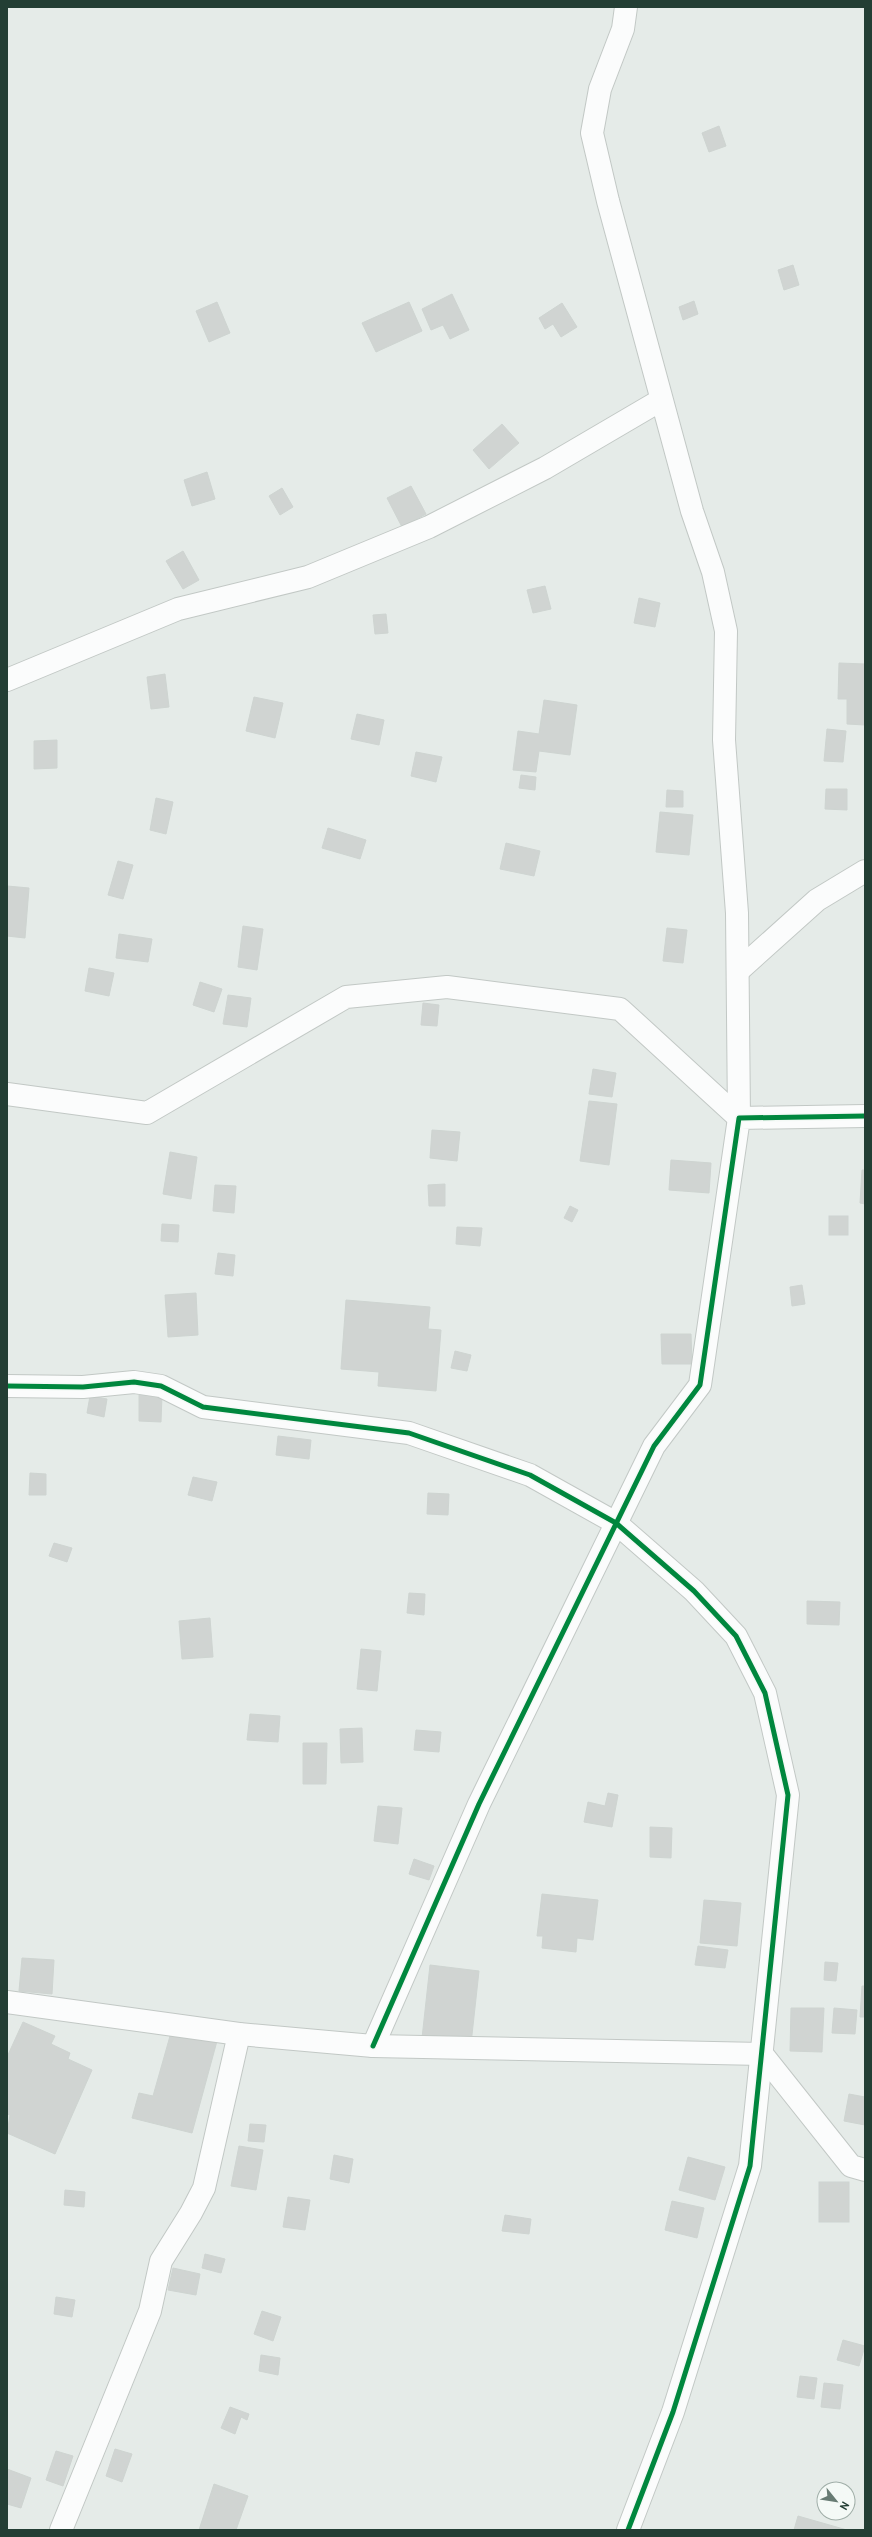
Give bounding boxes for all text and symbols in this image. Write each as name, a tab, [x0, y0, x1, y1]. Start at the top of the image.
north arrow	[816, 2481, 856, 2521]
text: N	[837, 2499, 853, 2513]

